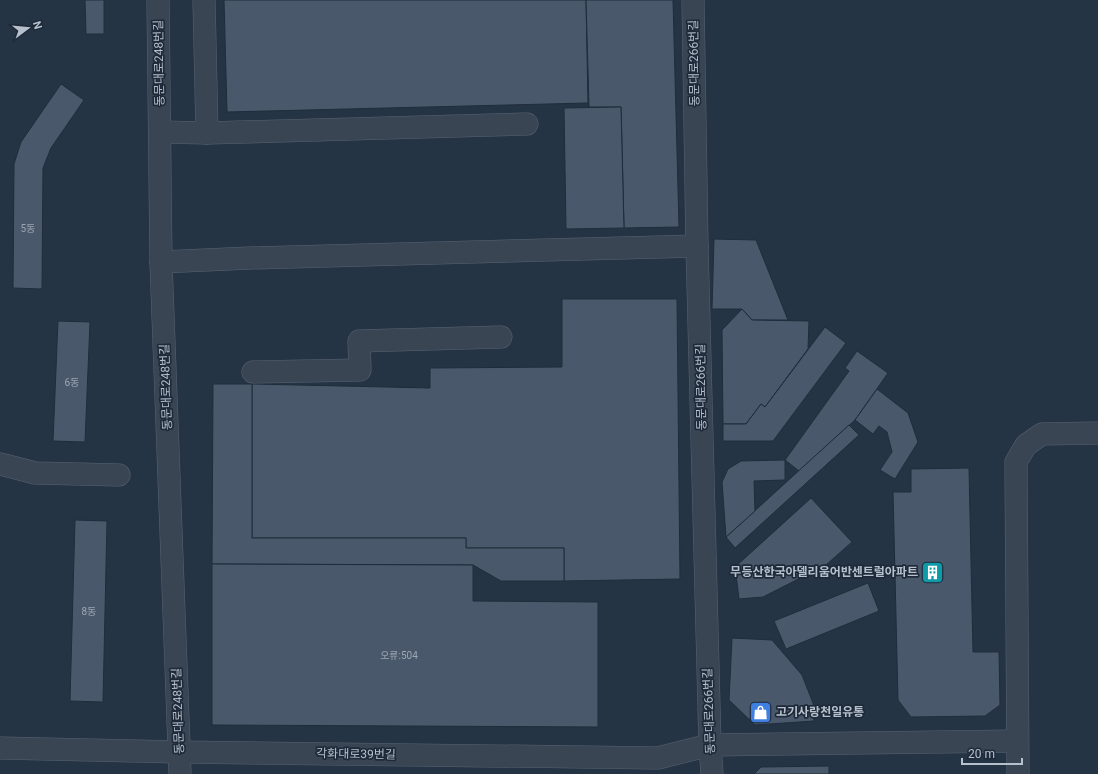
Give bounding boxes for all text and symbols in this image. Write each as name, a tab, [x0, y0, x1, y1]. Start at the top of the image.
north arrow	[8, 8, 48, 48]
text: N	[30, 20, 45, 31]
street label: 동문대로248번길	[151, 20, 167, 106]
street label: 동문대로266번길	[686, 20, 702, 106]
house number: 5동	[21, 223, 35, 234]
street label: 동문대로248번길	[157, 344, 175, 430]
street label: 동문대로266번길	[693, 344, 709, 430]
house number: 6동	[65, 377, 79, 388]
building icon: 무등산한국아델리움어반센트럴아파트	[920, 559, 946, 585]
place label: 무등산한국아델리움어반센트럴아파트	[730, 565, 918, 579]
house number: 8동	[82, 606, 96, 617]
house number: 오류:504	[380, 650, 418, 661]
street label: 동문대로248번길	[169, 668, 187, 754]
street label: 동문대로266번길	[700, 668, 718, 754]
shop icon: 고기사랑천일유통	[748, 699, 774, 725]
place label: 고기사랑천일유통	[776, 705, 864, 719]
scale bar	[962, 740, 1022, 766]
street label: 각화대로39번길	[316, 746, 396, 762]
text: 20 m	[968, 747, 995, 761]

